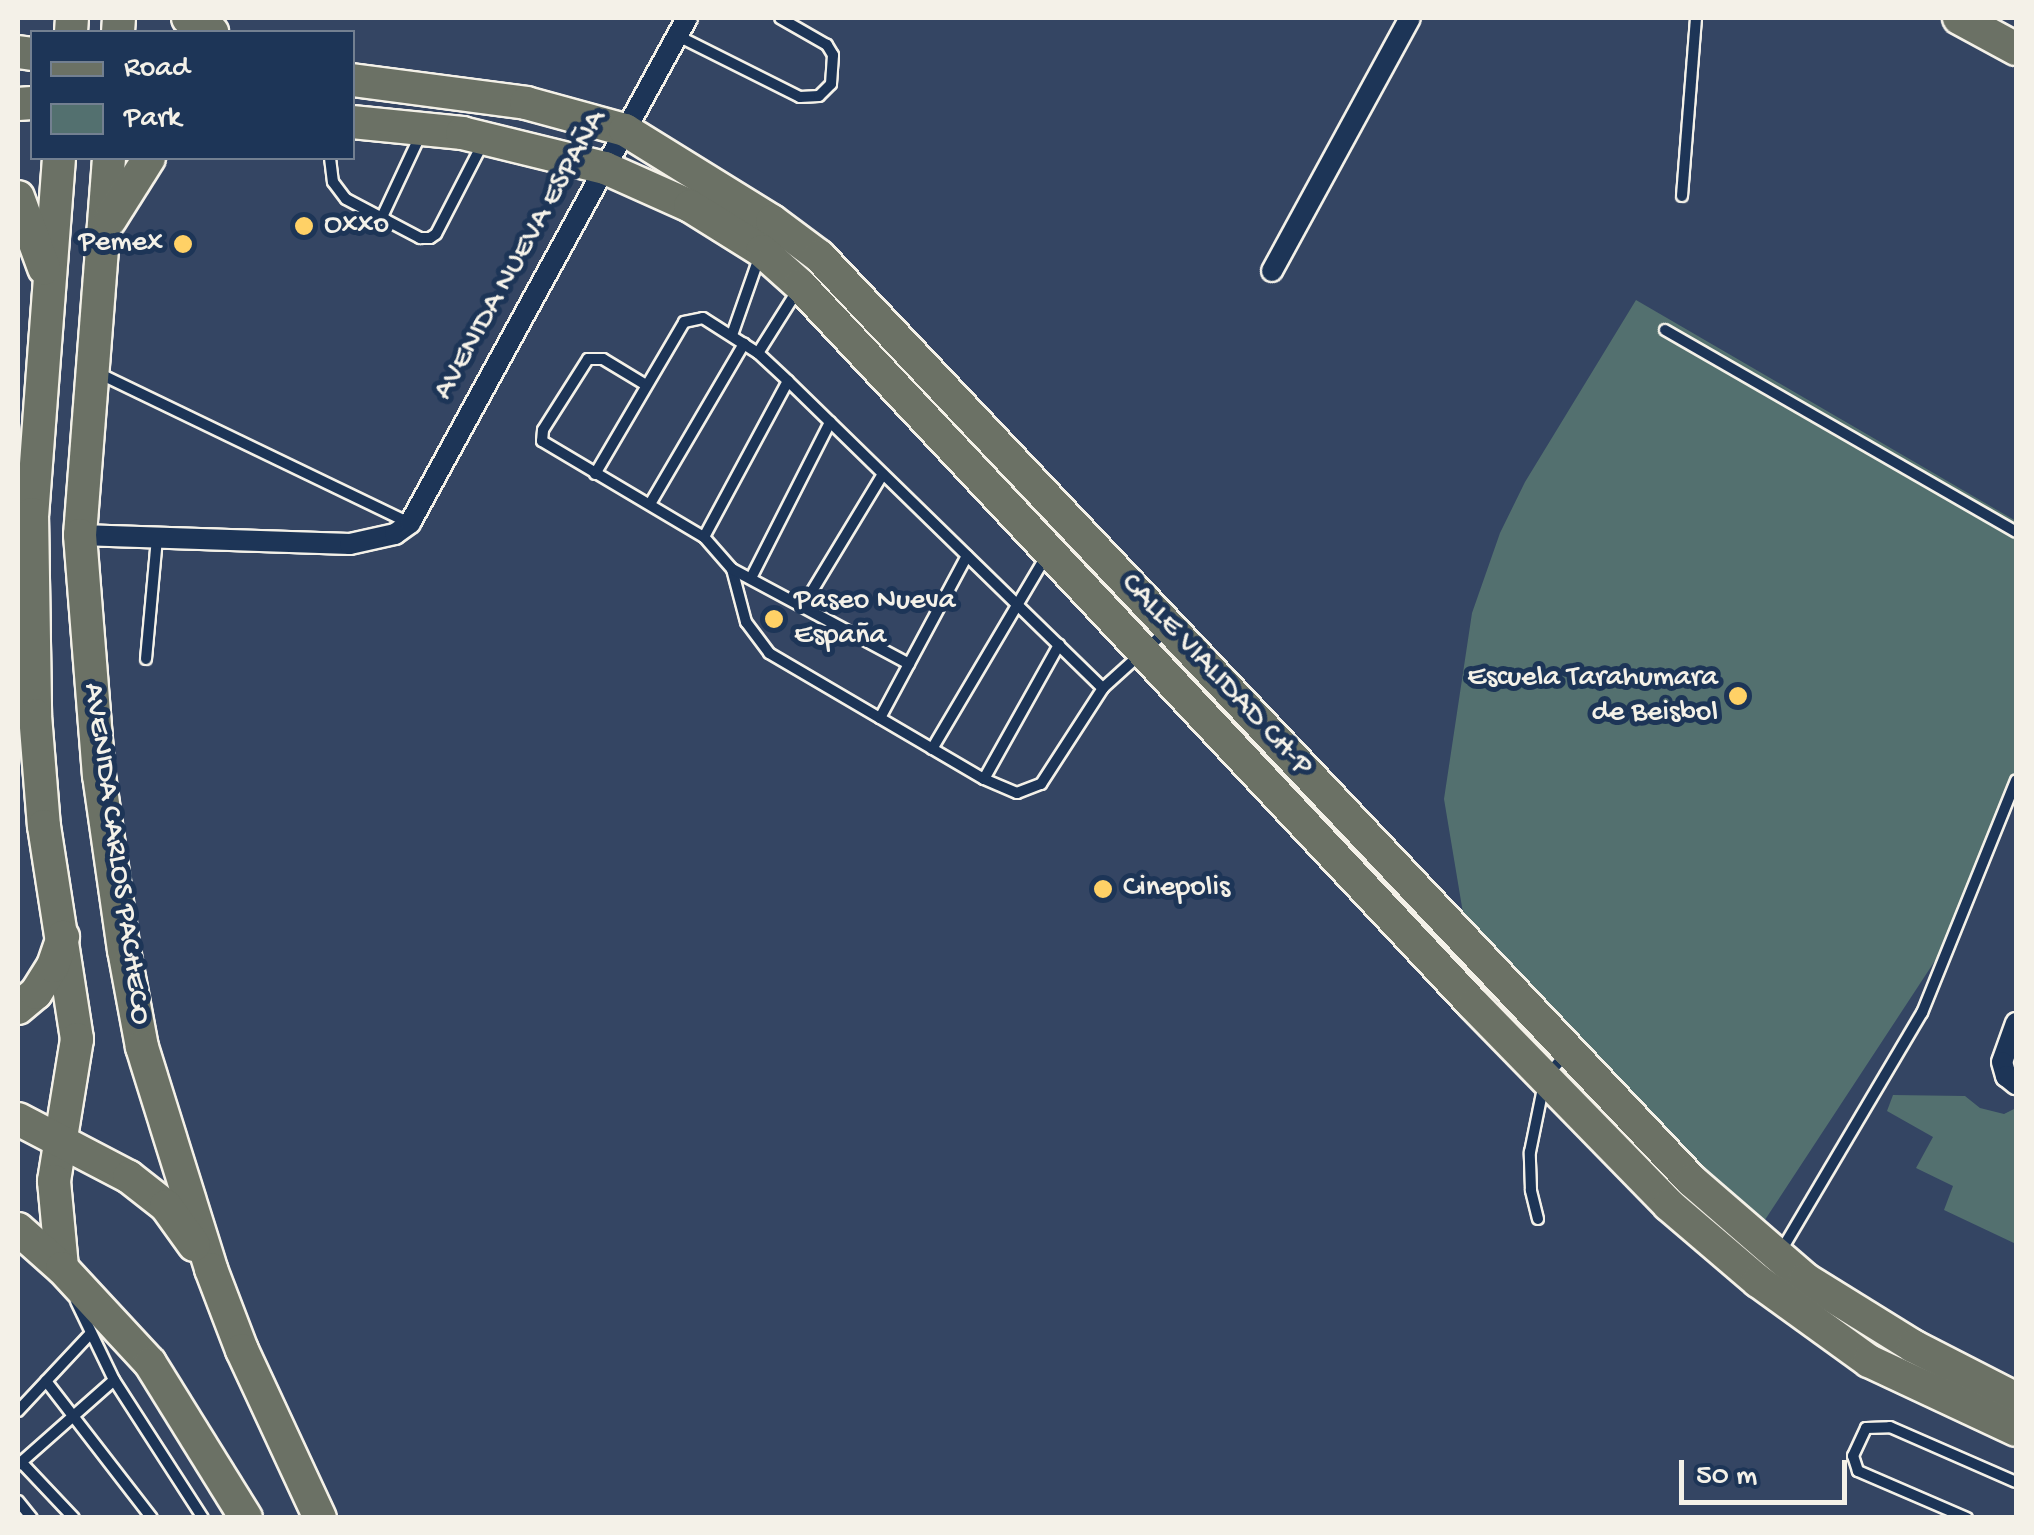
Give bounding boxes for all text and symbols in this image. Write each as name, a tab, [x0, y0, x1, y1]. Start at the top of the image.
legend	[30, 30, 355, 160]
text: Road	[124, 52, 190, 87]
text: Park	[124, 102, 181, 137]
street label: AVENIDA NUEVA ESPAÑA	[427, 105, 617, 407]
place label: Oxxo	[324, 208, 389, 244]
marker: Oxxo	[293, 215, 315, 237]
place label: Pemex	[78, 226, 163, 262]
marker: Pemex	[172, 233, 194, 255]
street label: CALLE VIALIDAD CH-P	[1112, 567, 1318, 785]
place label: Paseo Nueva España	[794, 584, 955, 654]
marker: Paseo Nueva España	[763, 608, 785, 630]
place label: Escuela Tarahumara de Beisbol	[1467, 661, 1718, 732]
street label: AVENIDA CARLOS PACHECO	[73, 681, 157, 1027]
marker: Escuela Tarahumara de Beisbol	[1727, 685, 1749, 707]
place label: Cinepolis	[1123, 871, 1230, 907]
marker: Cinepolis	[1092, 878, 1114, 900]
scale bar	[1684, 1440, 1852, 1502]
text: 50 m	[1696, 1460, 1757, 1495]

